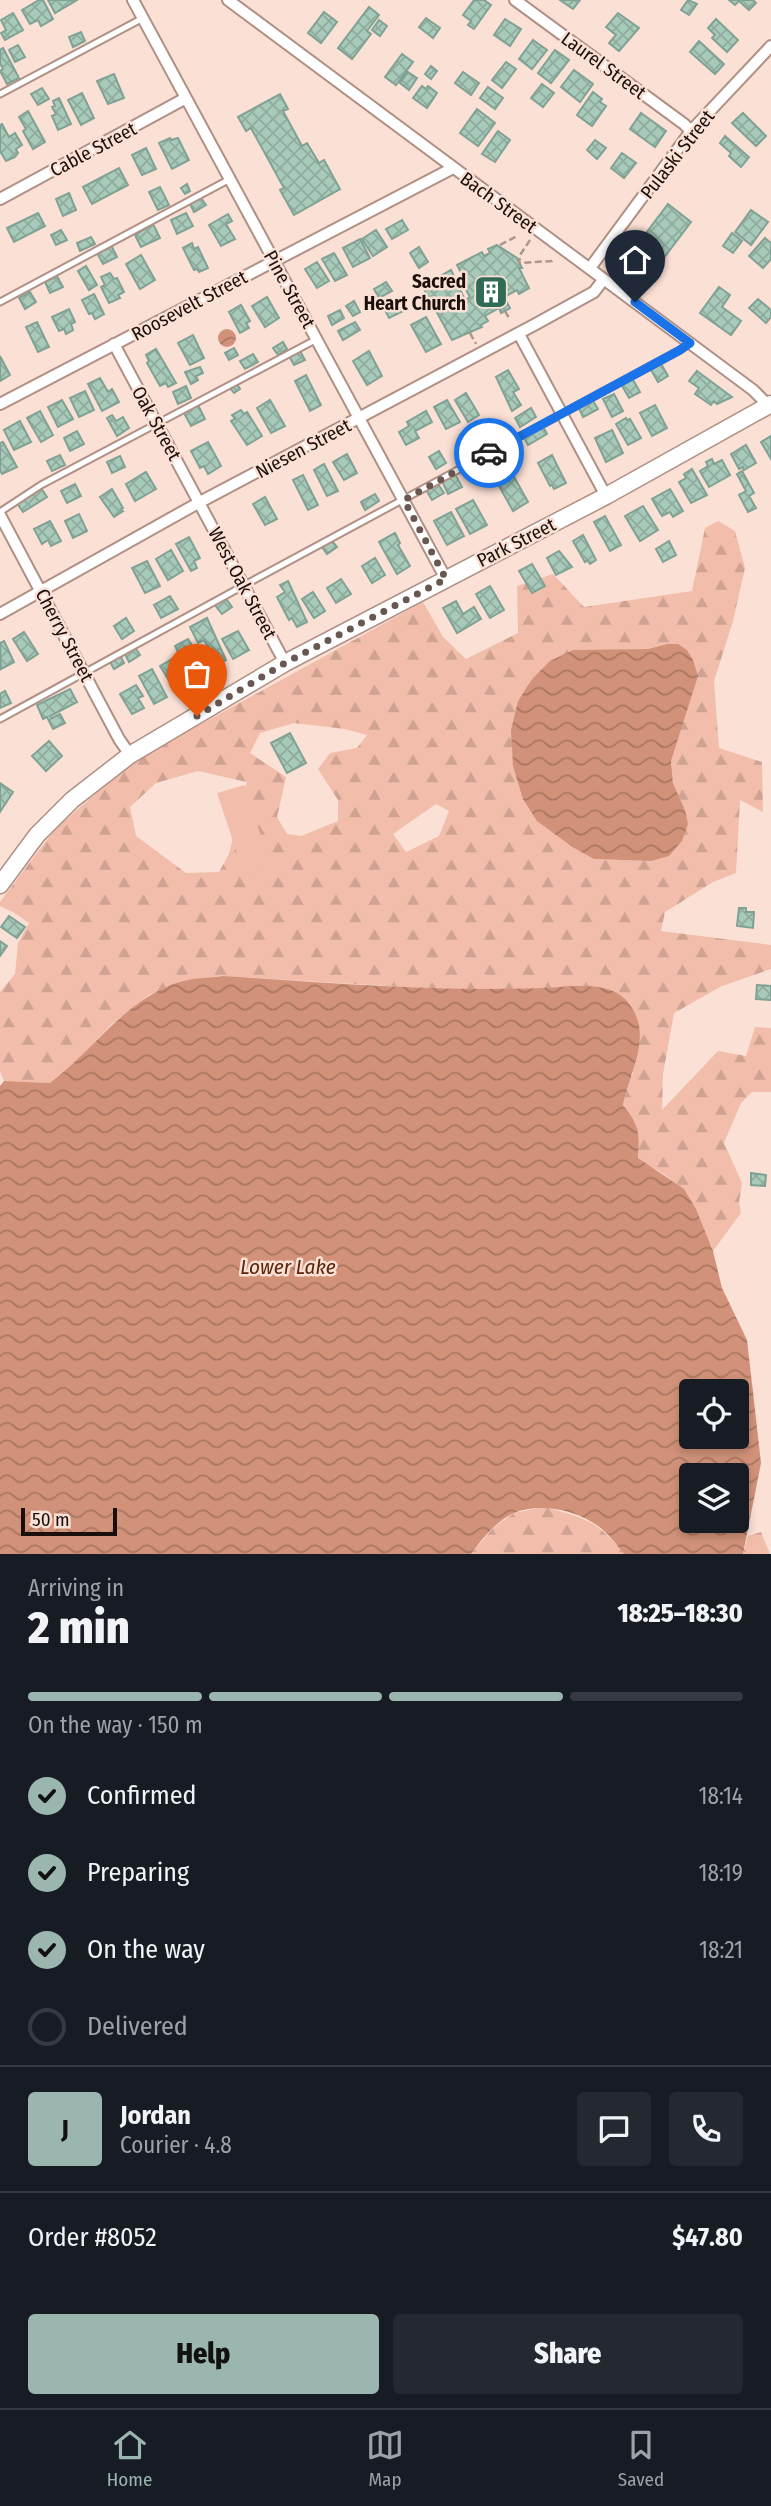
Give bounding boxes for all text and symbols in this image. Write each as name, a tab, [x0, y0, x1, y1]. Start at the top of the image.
street label: Laurel Street	[557, 27, 651, 104]
street label: Pulaski Street	[636, 105, 720, 203]
street label: Cable Street	[46, 117, 141, 182]
street label: Bach Street	[456, 167, 542, 238]
pin	[605, 230, 665, 302]
icon: home	[616, 241, 654, 279]
street label: Pine Street	[259, 246, 321, 333]
street label: Roosevelt Street	[127, 265, 252, 346]
place label: Sacred Heart Church	[364, 270, 466, 315]
building icon: Sacred Heart Church	[472, 273, 510, 311]
street label: Oak Street	[127, 382, 187, 465]
street label: Niesen Street	[252, 413, 355, 483]
courier	[454, 418, 524, 488]
icon: car	[470, 434, 508, 472]
street label: Park Street	[473, 513, 560, 572]
street label: West Oak Street	[203, 523, 282, 644]
street label: Cherry Street	[31, 585, 99, 686]
pin	[167, 644, 227, 716]
icon: bag	[178, 655, 216, 693]
water label: Lower Lake	[240, 1254, 336, 1280]
map controls	[679, 1379, 749, 1533]
button: locate	[679, 1379, 749, 1449]
button: layers	[679, 1463, 749, 1533]
scale bar	[21, 1505, 117, 1537]
text: 50 m	[32, 1508, 70, 1531]
text: Arriving in	[28, 1574, 124, 1602]
text: 18:25–18:30	[617, 1598, 743, 1629]
text: 2 min	[28, 1600, 130, 1655]
text: On the way · 150 m	[28, 1711, 203, 1739]
icon: check	[28, 1777, 66, 1815]
text: Confirmed	[87, 1780, 197, 1811]
text: 18:14	[698, 1782, 743, 1810]
icon: check	[28, 1854, 66, 1892]
text: Preparing	[87, 1857, 189, 1888]
text: 18:19	[698, 1859, 743, 1887]
icon: check	[28, 1931, 66, 1969]
text: On the way	[87, 1934, 205, 1965]
text: 18:21	[699, 1936, 743, 1964]
text: Delivered	[87, 2011, 188, 2042]
button: chat	[577, 2092, 651, 2166]
button: phone	[669, 2092, 743, 2166]
text: Jordan	[120, 2100, 191, 2131]
text: J	[61, 2114, 69, 2145]
text: Courier · 4.8	[120, 2131, 232, 2159]
text: Order #8052	[28, 2222, 157, 2253]
text: $47.80	[672, 2222, 743, 2253]
button: Help	[28, 2314, 379, 2394]
button: Share	[393, 2314, 743, 2394]
tab: Home	[107, 2426, 152, 2491]
tab: Map	[366, 2426, 404, 2491]
tab: Saved	[618, 2426, 664, 2491]

